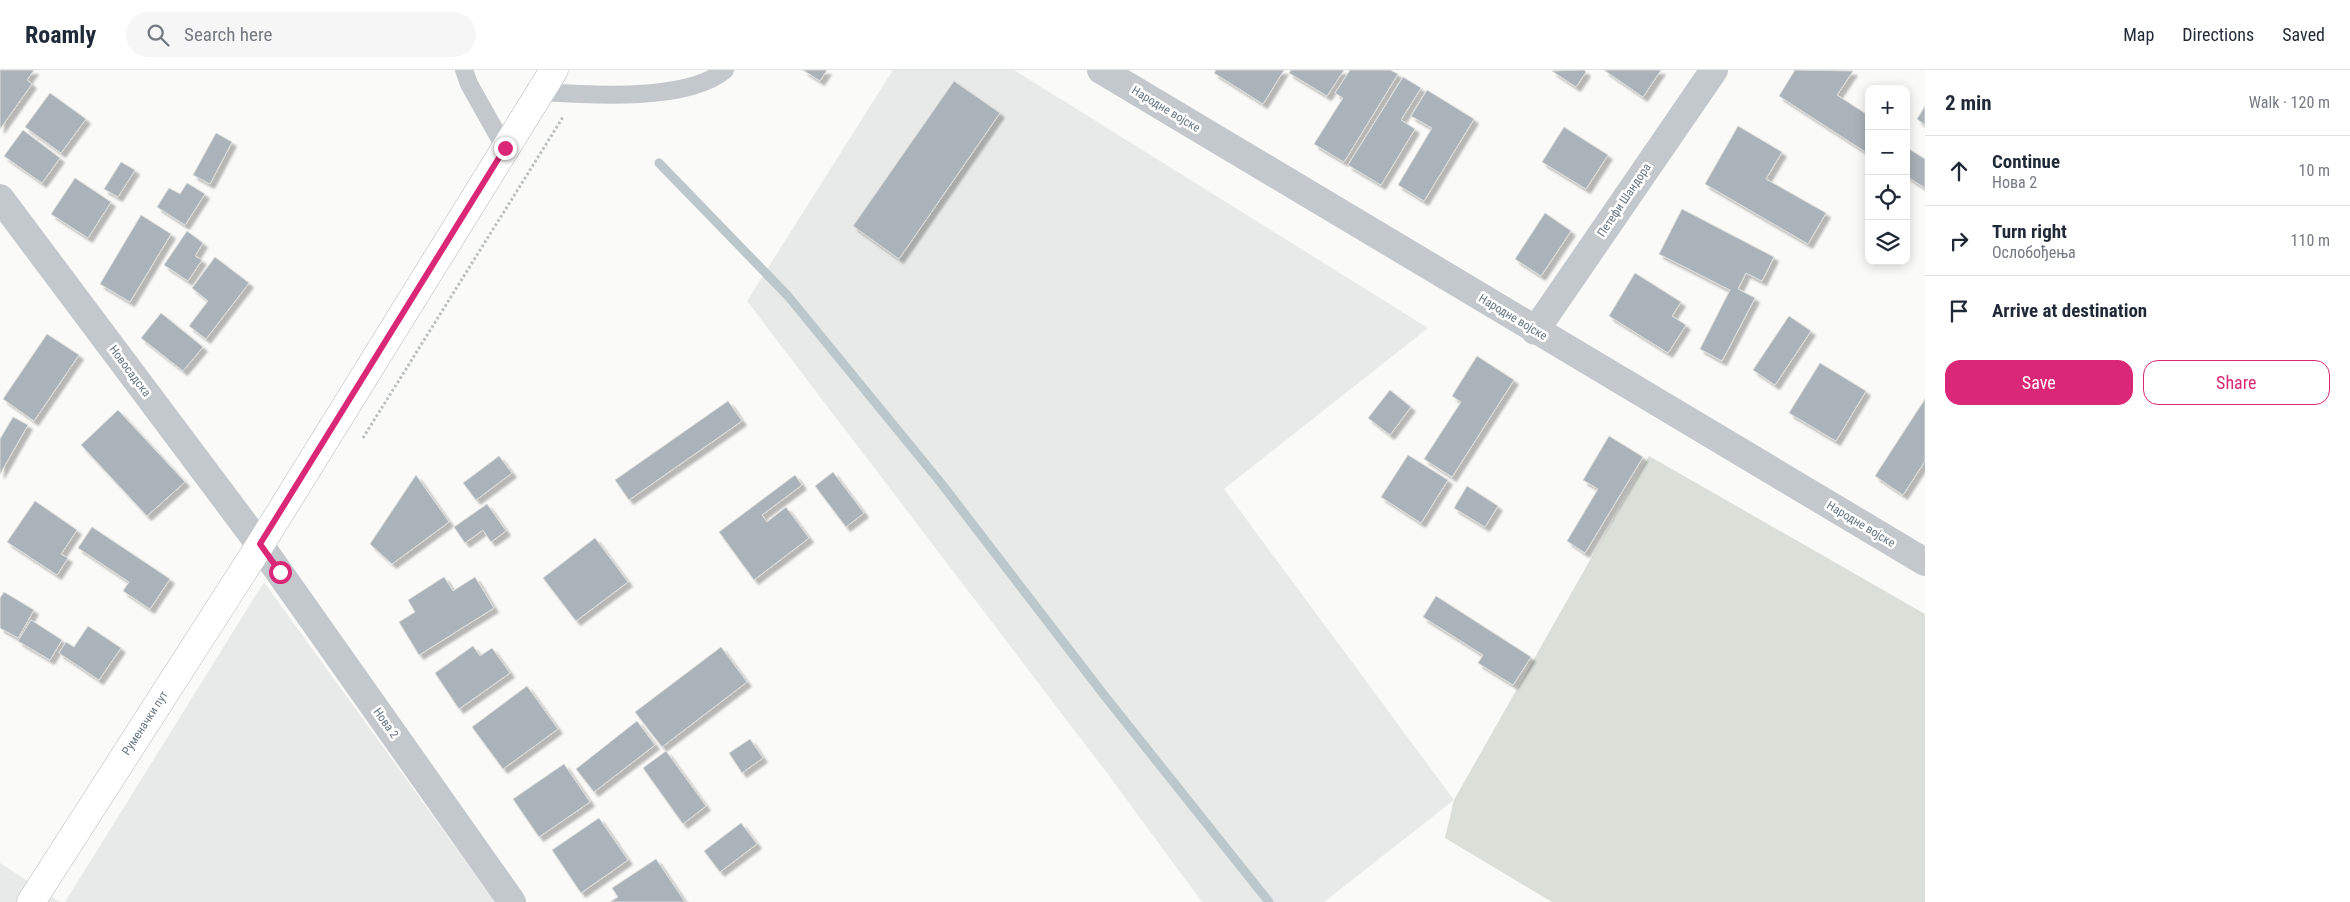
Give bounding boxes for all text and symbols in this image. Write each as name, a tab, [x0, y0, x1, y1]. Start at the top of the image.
search box	[126, 12, 476, 57]
text: Roamly	[25, 21, 96, 49]
icon: search	[144, 21, 172, 49]
text: Search here	[184, 23, 272, 46]
text: Map	[2123, 24, 2154, 45]
text: Directions	[2182, 24, 2254, 45]
text: Saved	[2282, 24, 2325, 45]
street label: Народне војске	[1129, 83, 1203, 135]
map controls	[1865, 85, 1910, 265]
button: +	[1865, 85, 1910, 130]
text: 2 min	[1945, 91, 1992, 115]
text: Walk · 120 m	[2249, 93, 2330, 112]
button: −	[1865, 130, 1910, 175]
route end	[494, 137, 517, 160]
text: Continue	[1992, 150, 2060, 173]
icon: ahead	[1945, 157, 1973, 185]
street label: Петефи Шандора	[1594, 160, 1654, 239]
text: 10 m	[2298, 161, 2330, 180]
text: Нова 2	[1992, 173, 2037, 192]
button: locate	[1865, 175, 1910, 220]
button: layers	[1865, 220, 1910, 265]
text: Turn right	[1992, 220, 2067, 243]
icon: right	[1945, 227, 1973, 255]
text: 110 m	[2291, 231, 2330, 250]
text: Ослобођења	[1992, 243, 2076, 262]
street label: Народне војске	[1476, 291, 1550, 343]
icon: arrive	[1945, 297, 1973, 325]
text: Arrive at destination	[1992, 299, 2147, 322]
street label: Новосадска	[106, 343, 154, 399]
button: Save	[1945, 360, 2133, 405]
button: Share	[2143, 360, 2330, 405]
street label: Народне војске	[1824, 498, 1898, 550]
route start	[269, 561, 292, 584]
street label: Руменачки пут	[119, 688, 171, 758]
street label: Нова 2	[371, 705, 402, 741]

